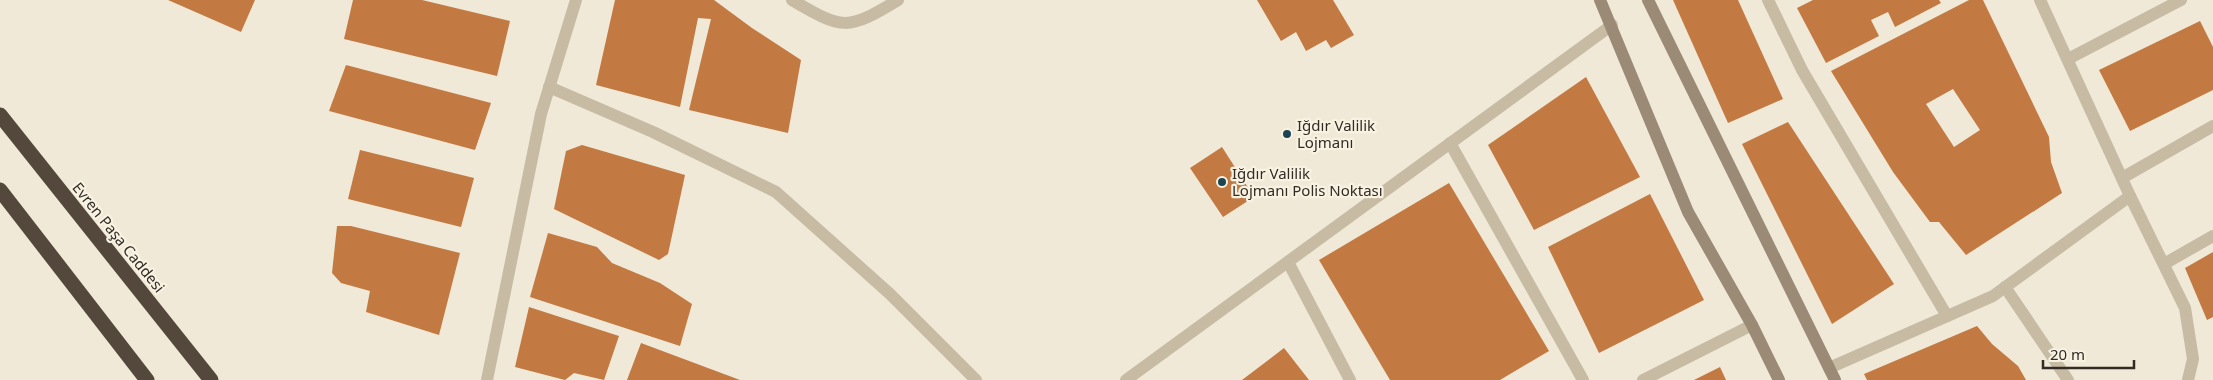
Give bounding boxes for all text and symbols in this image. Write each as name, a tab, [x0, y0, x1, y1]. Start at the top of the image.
place label: Iğdır Valilik Lojmanı	[1297, 115, 1375, 152]
marker: Iğdır Valilik Lojmanı	[1281, 128, 1293, 140]
place label: Iğdır Valilik Lojmanı Polis Noktası	[1232, 163, 1383, 200]
marker: Iğdır Valilik Lojmanı Polis Noktası	[1216, 176, 1228, 188]
street label: Evren Paşa Caddesi	[68, 178, 170, 296]
scale bar	[2043, 338, 2134, 370]
text: 20 m	[2050, 344, 2085, 364]

